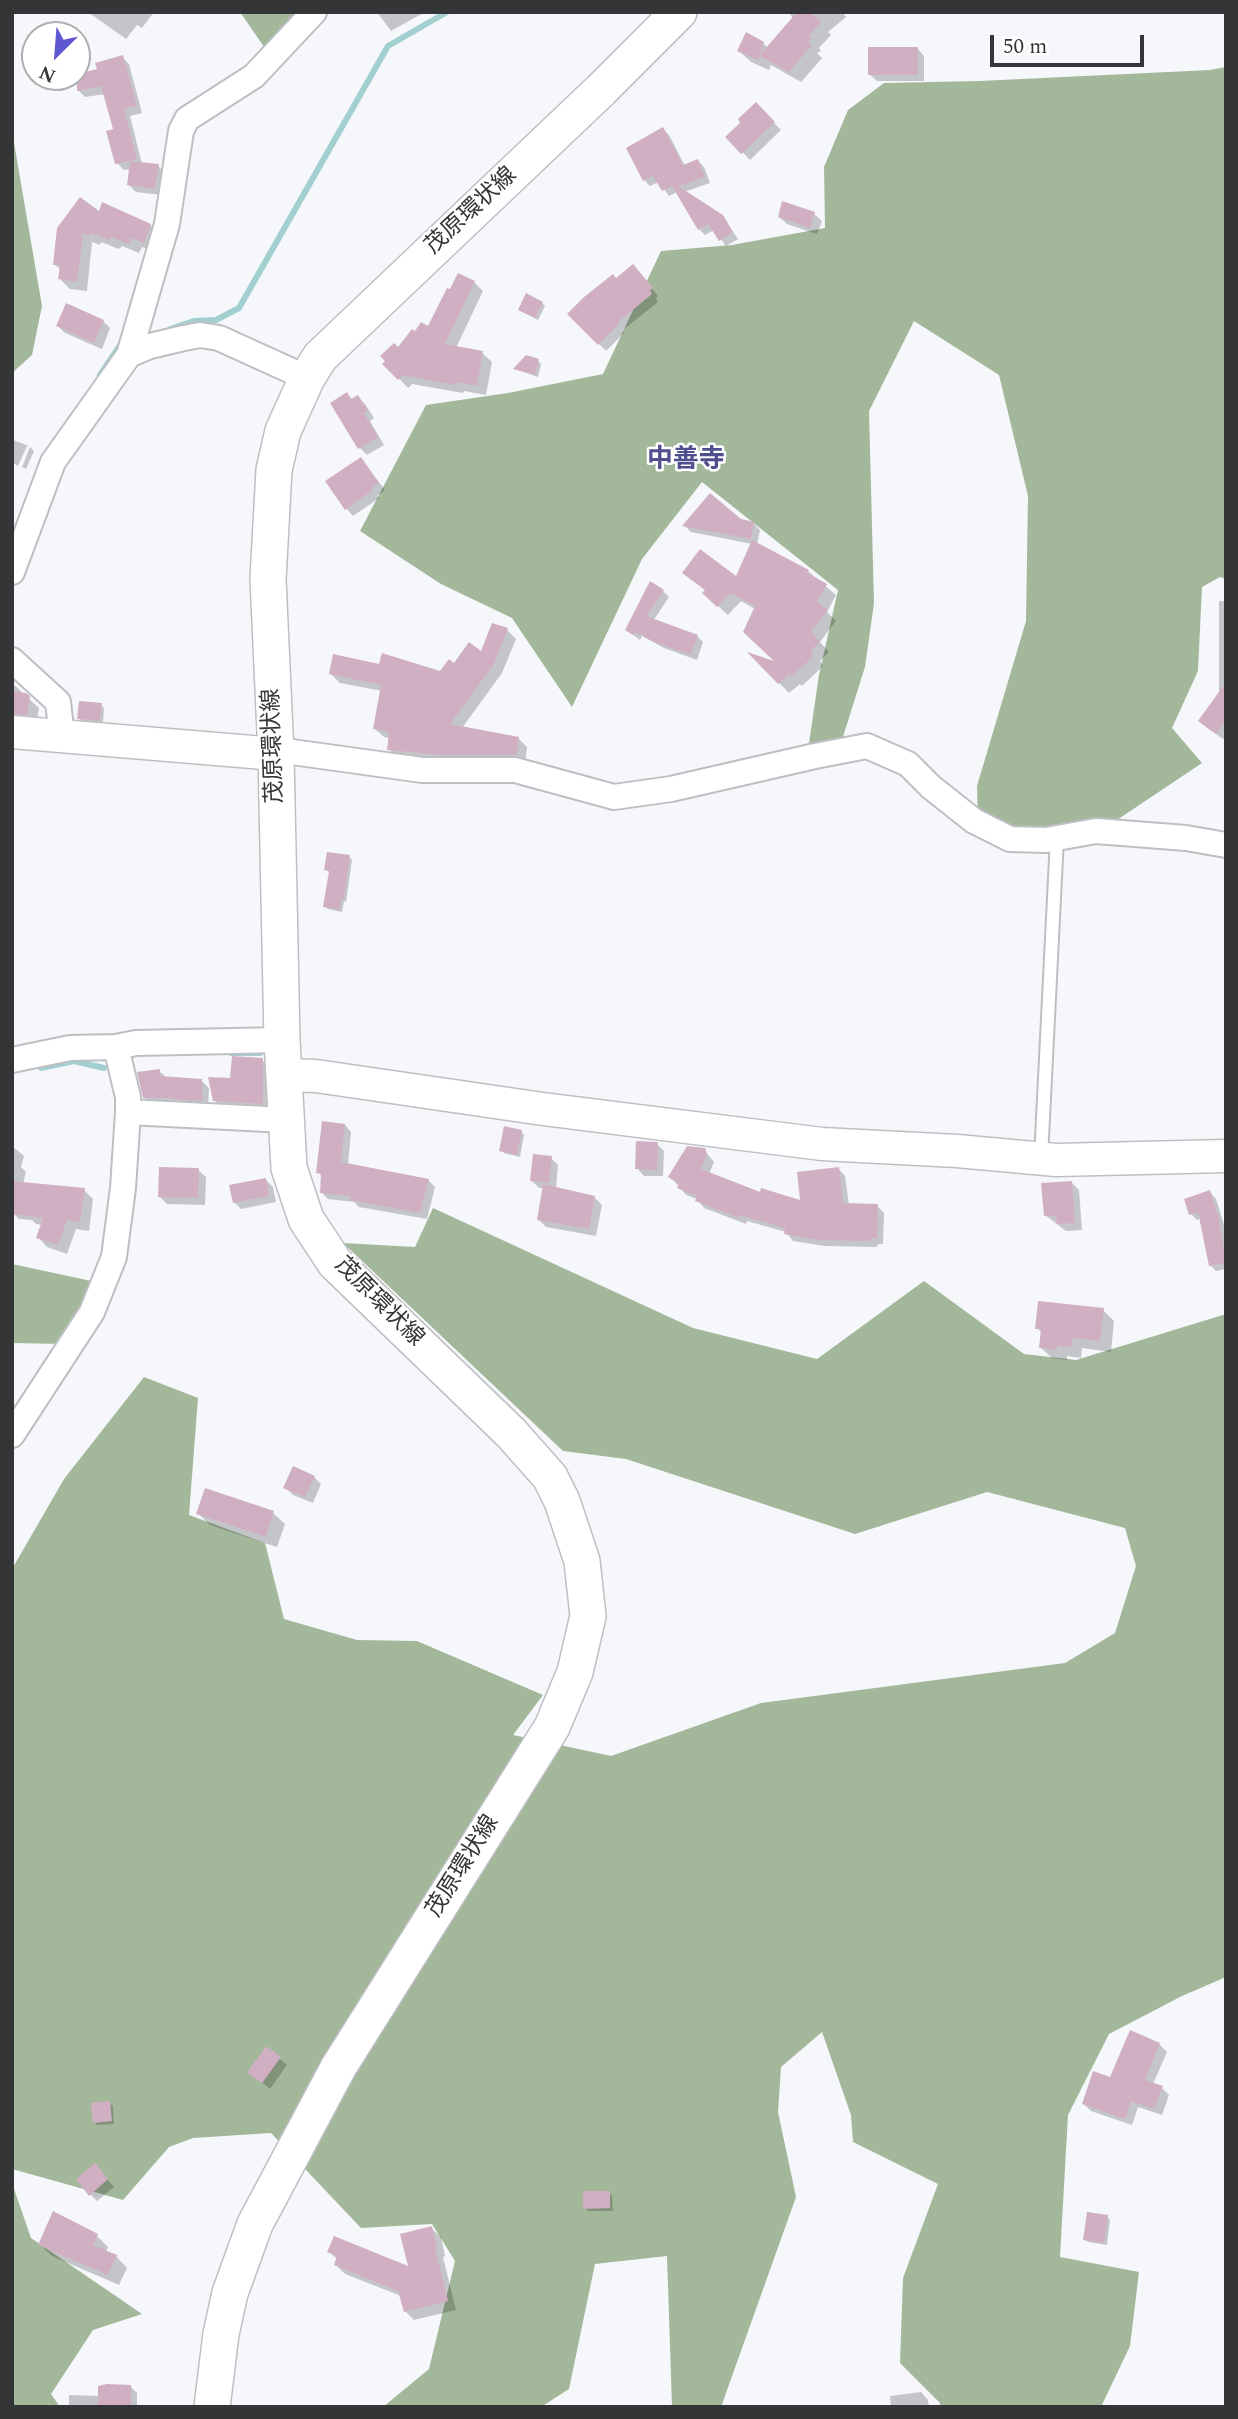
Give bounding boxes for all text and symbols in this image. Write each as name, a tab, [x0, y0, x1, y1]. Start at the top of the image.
north arrow	[21, 21, 91, 91]
scale bar	[993, 21, 1147, 65]
text: 50 m	[1003, 31, 1047, 63]
text: N	[35, 57, 61, 90]
street label: 茂原環状線	[421, 163, 523, 261]
district label: 中善寺	[647, 446, 725, 478]
street label: 茂原環状線	[259, 688, 291, 804]
street label: 茂原環状線	[328, 1253, 428, 1353]
street label: 茂原環状線	[422, 1811, 506, 1923]

